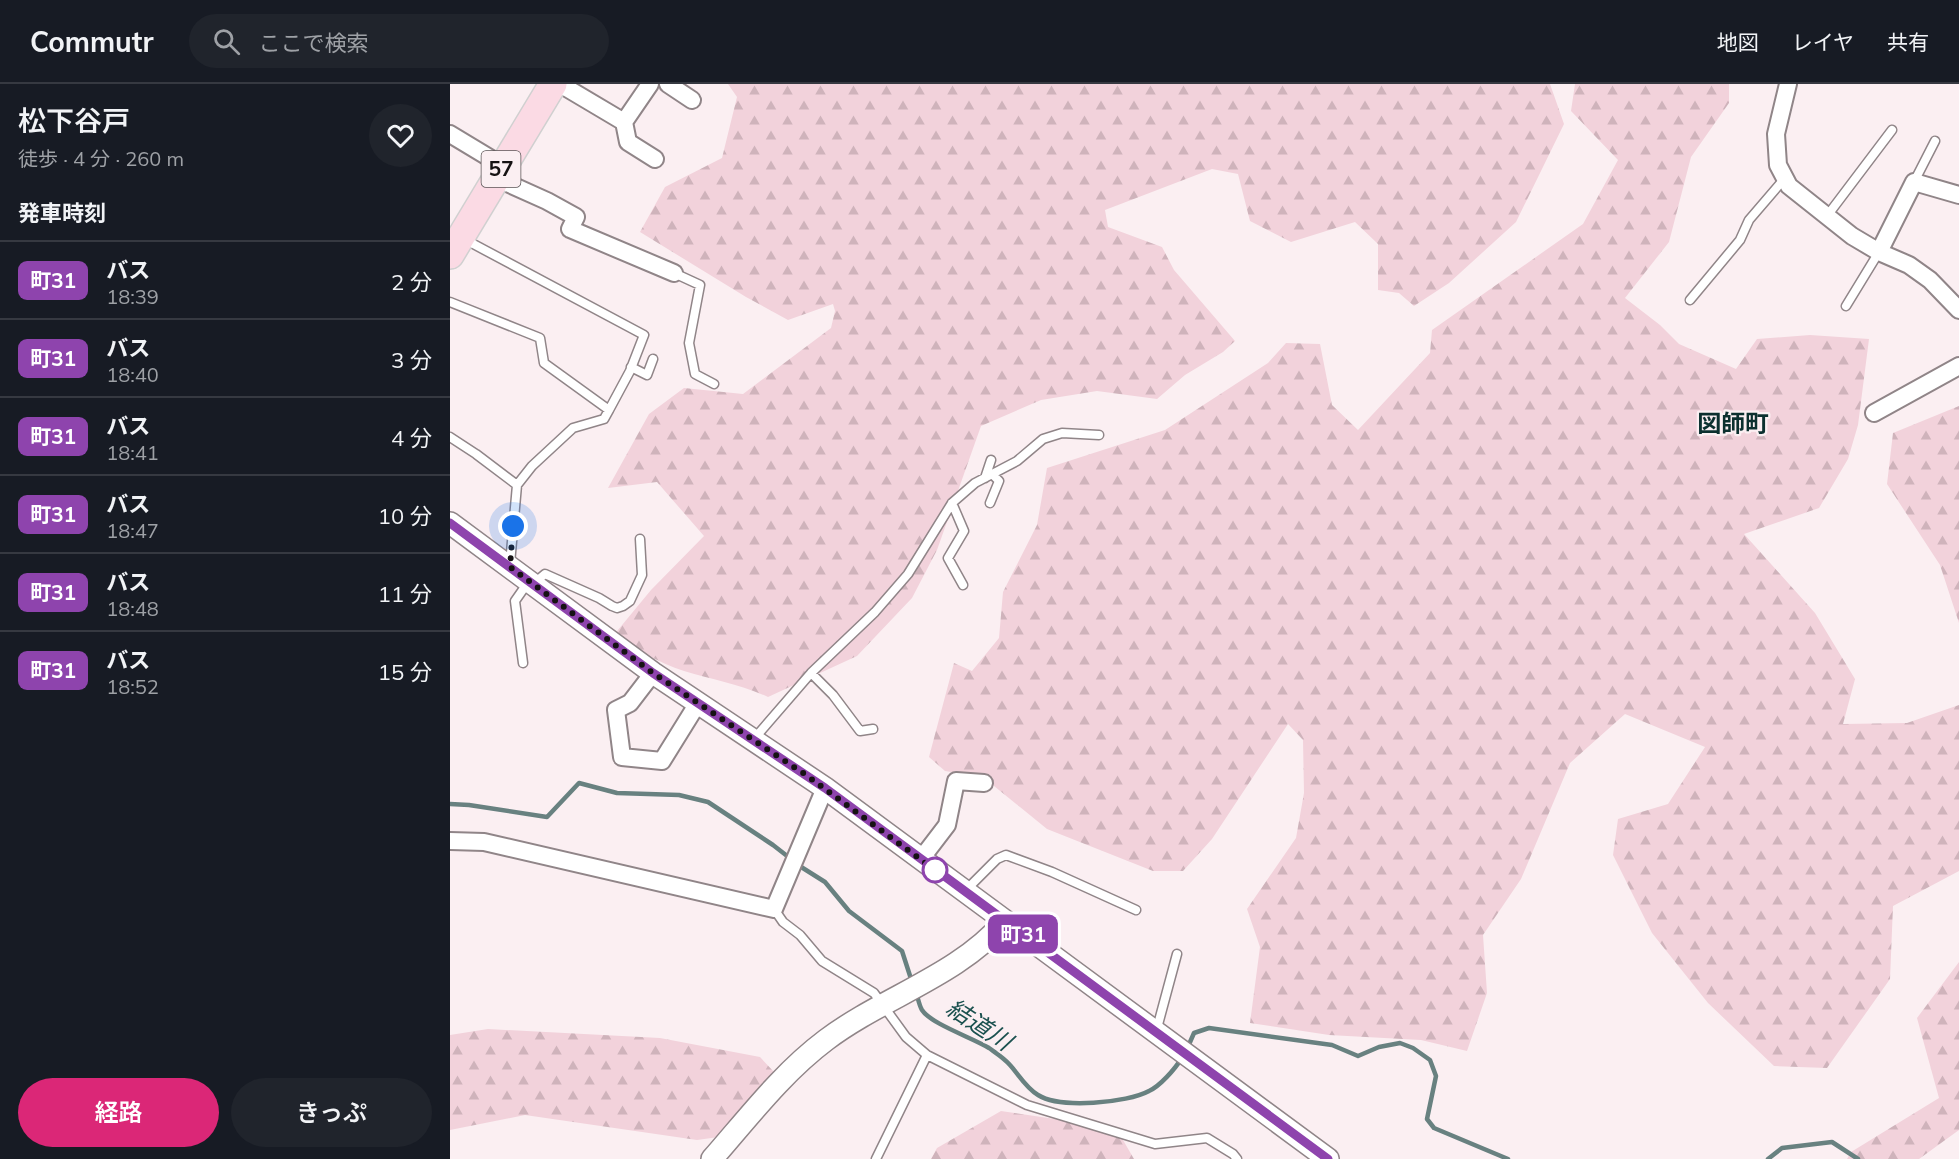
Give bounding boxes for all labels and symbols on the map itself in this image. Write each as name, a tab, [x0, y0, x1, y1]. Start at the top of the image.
road number: 57	[482, 151, 520, 187]
district label: 図師町	[1697, 408, 1769, 438]
your location	[498, 511, 528, 541]
unlabelled marker	[922, 857, 948, 883]
line badge: 町31	[988, 914, 1058, 954]
water label: 結道川	[941, 992, 1020, 1058]

